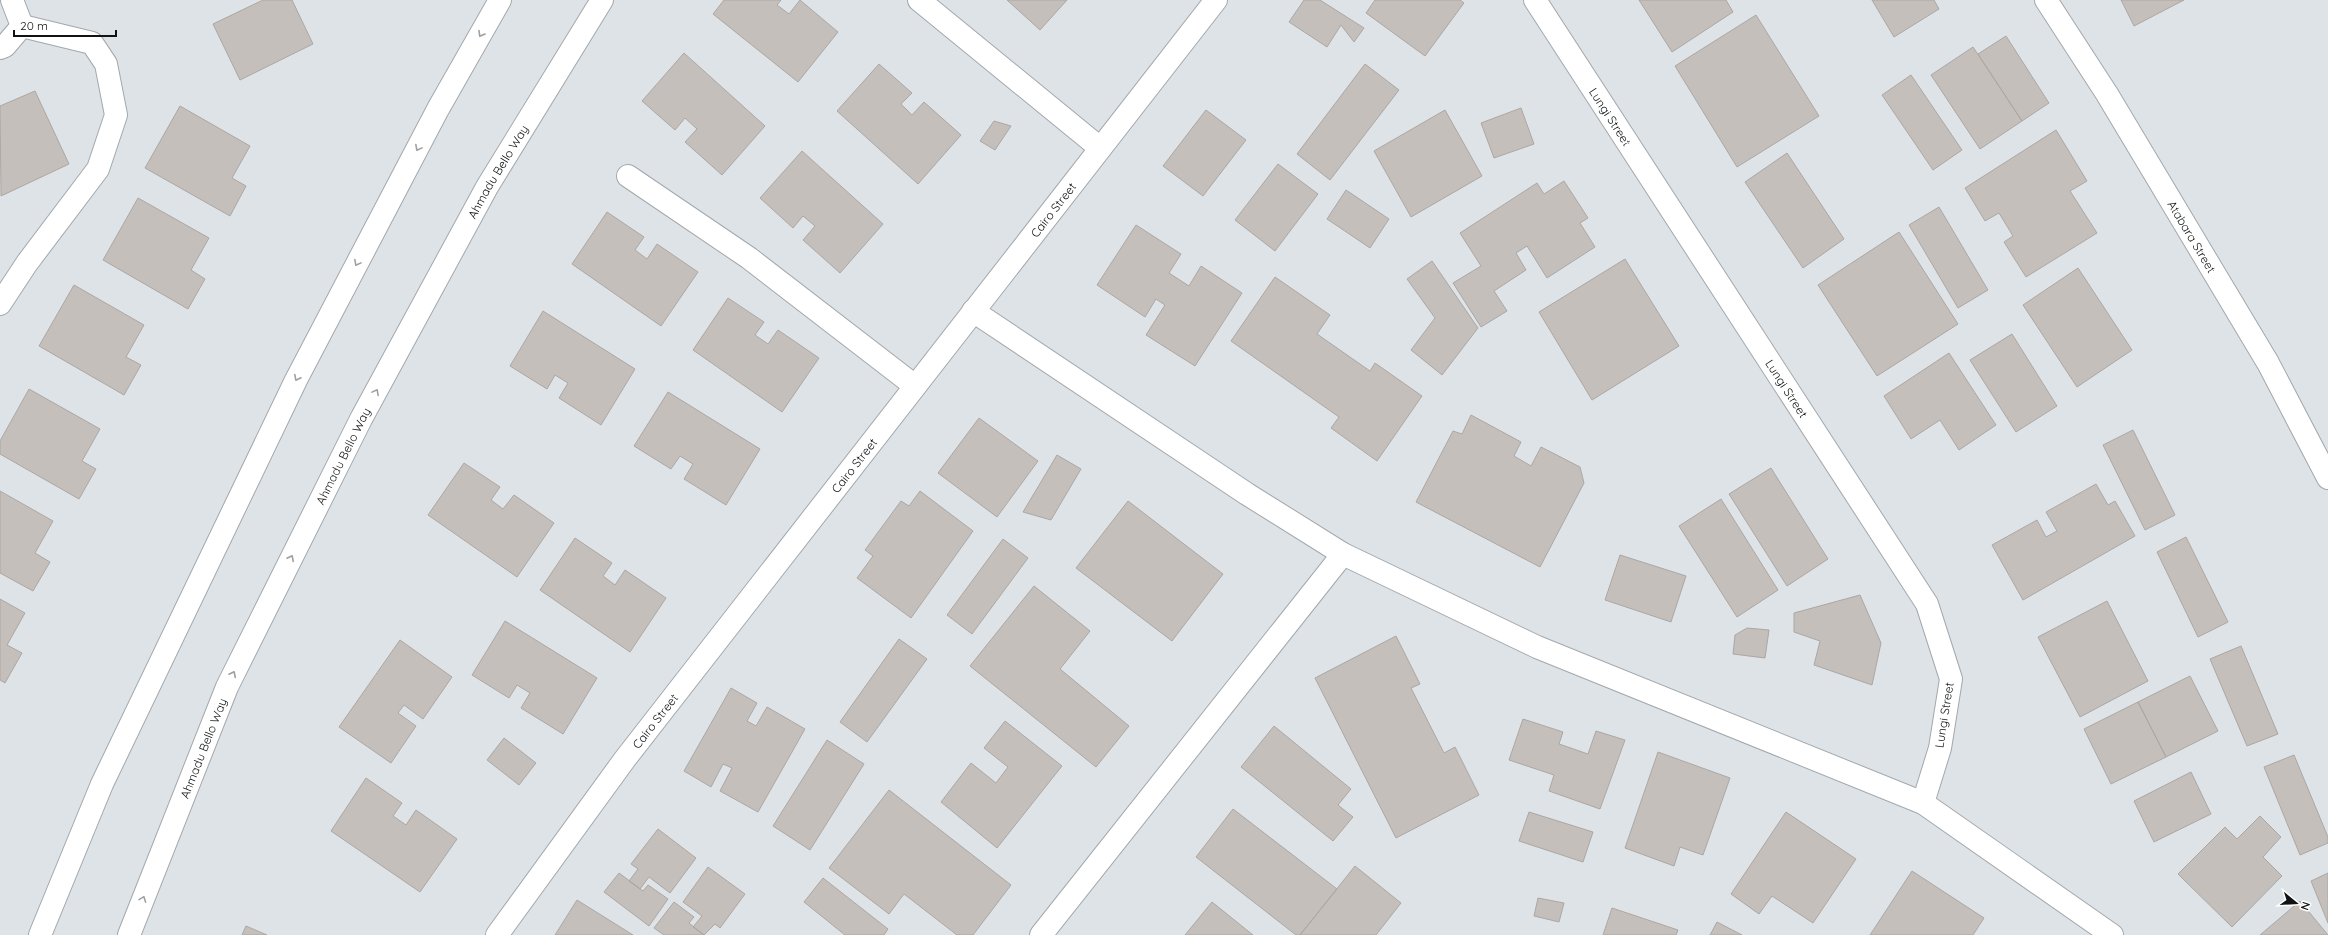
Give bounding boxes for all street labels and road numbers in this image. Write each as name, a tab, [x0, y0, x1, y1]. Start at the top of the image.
street label: Lungi Street	[1586, 85, 1635, 149]
street label: Ahmadu Bello Way	[464, 122, 531, 221]
street label: Cairo Street	[1027, 179, 1079, 240]
street label: Atabara Street	[2165, 198, 2220, 275]
street label: Lungi Street	[1763, 356, 1811, 420]
street label: Ahmadu Bello Way	[312, 405, 373, 507]
street label: Cairo Street	[828, 435, 880, 496]
street label: Lungi Street	[1931, 681, 1957, 749]
street label: Cairo Street	[629, 690, 681, 751]
street label: Ahmadu Bello Way	[176, 696, 229, 800]

